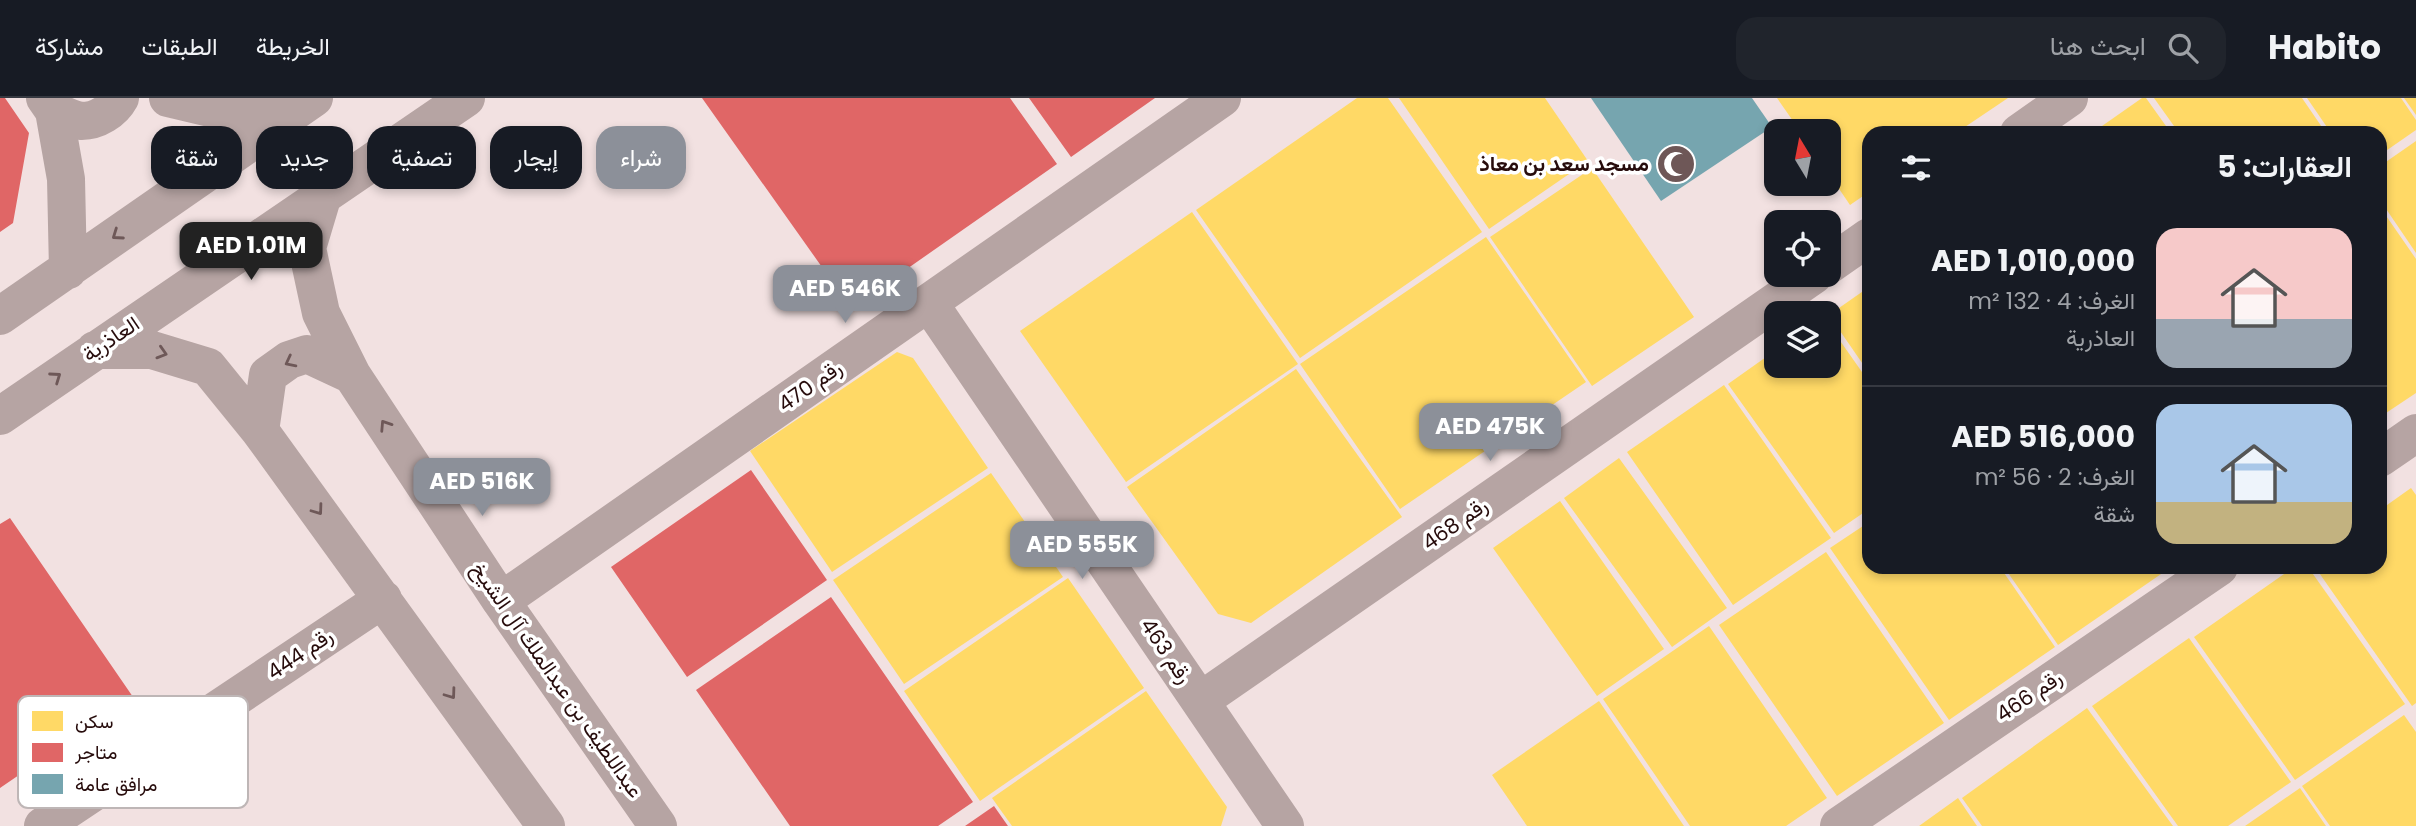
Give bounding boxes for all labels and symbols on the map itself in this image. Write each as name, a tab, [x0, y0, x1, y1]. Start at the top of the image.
north arrow	[1764, 119, 1841, 196]
mosque icon: مسجد سعد بن معاذ	[1655, 143, 1697, 185]
place label: مسجد سعد بن معاذ	[1479, 149, 1649, 178]
pin: AED 1.01M	[171, 222, 331, 282]
one-way arrow	[112, 227, 125, 239]
pin: AED 546K	[773, 266, 917, 325]
street label: العاذرية	[76, 309, 145, 368]
one-way arrow	[156, 345, 168, 360]
one-way arrow	[285, 353, 297, 367]
street label: رقم 470	[772, 353, 848, 418]
one-way arrow	[48, 373, 61, 385]
pin: AED 475K	[1418, 404, 1562, 463]
one-way arrow	[381, 420, 394, 433]
pin: AED 516K	[410, 458, 554, 518]
street label: رقم 468	[1416, 490, 1493, 557]
one-way arrow	[309, 502, 322, 515]
pin: AED 555K	[1010, 522, 1154, 581]
street label: عبداللطيف بن عبدالملك آل الشيخ	[465, 556, 650, 803]
street label: رقم 463	[1134, 612, 1199, 689]
street label: رقم 444	[261, 621, 338, 686]
street label: رقم 466	[1990, 663, 2068, 728]
one-way arrow	[443, 686, 455, 699]
legend	[18, 696, 248, 808]
text: سكن	[75, 708, 113, 735]
text: متاجر	[74, 739, 117, 766]
text: مرافق عامة	[75, 771, 157, 798]

